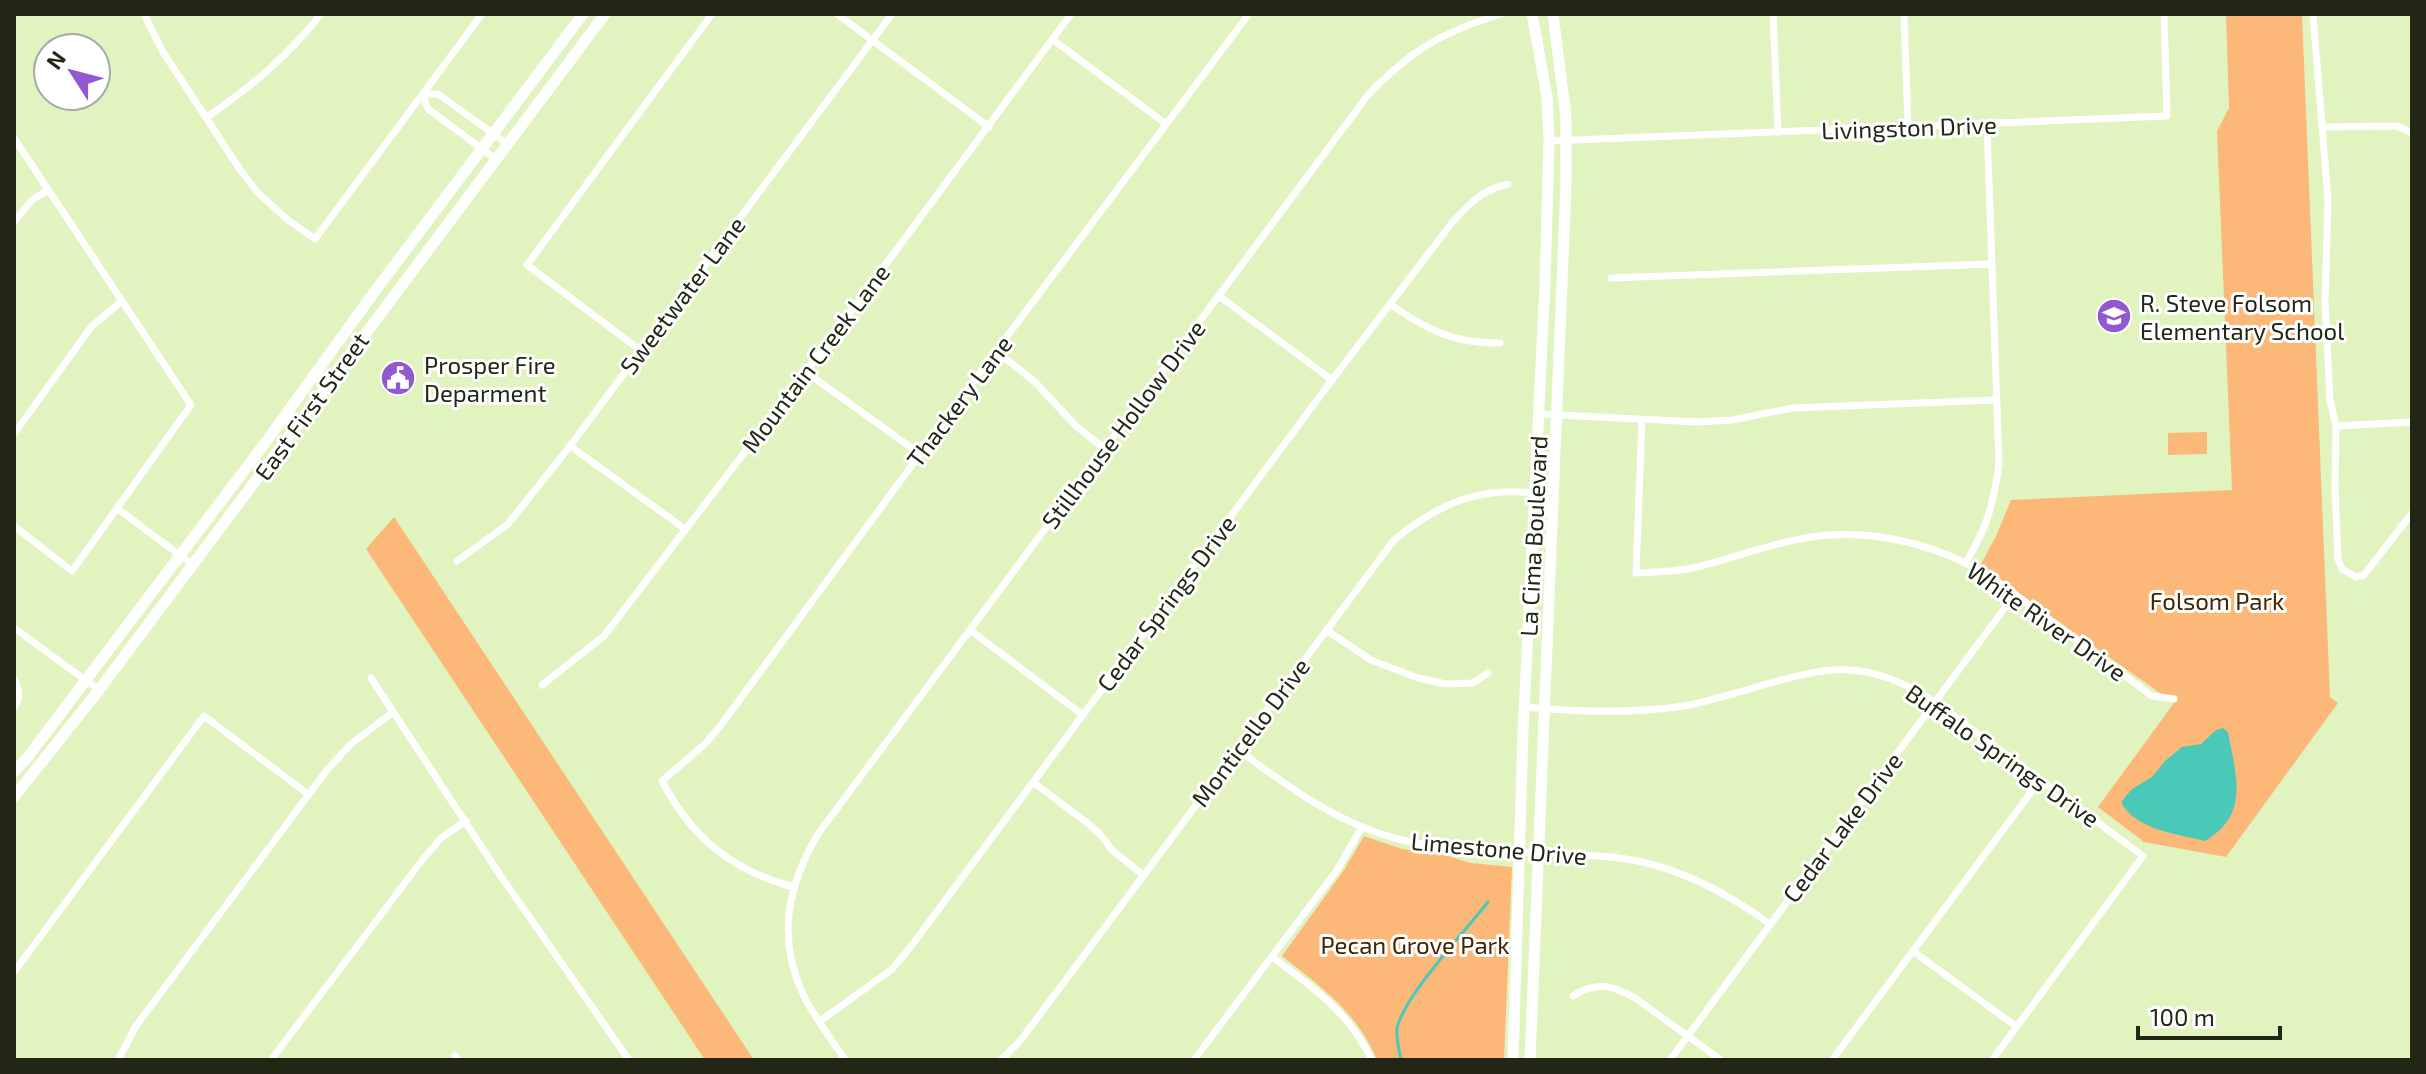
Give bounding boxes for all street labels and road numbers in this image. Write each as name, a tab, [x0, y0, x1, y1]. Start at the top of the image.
street label: Livingston Drive	[1821, 109, 1997, 145]
street label: Sweetwater Lane	[613, 211, 751, 379]
street label: Mountain Creek Lane	[735, 258, 895, 458]
street label: Stillhouse Hollow Drive	[1035, 314, 1211, 534]
street label: East First Street	[248, 327, 374, 485]
street label: Thackery Lane	[900, 330, 1018, 472]
street label: La Cima Boulevard	[1513, 435, 1553, 637]
street label: Cedar Springs Drive	[1090, 509, 1242, 697]
street label: White River Drive	[1962, 555, 2132, 687]
street label: Monticello Drive	[1185, 652, 1315, 812]
street label: Buffalo Springs Drive	[1901, 677, 2105, 833]
street label: Cedar Lake Drive	[1776, 746, 1908, 908]
street label: Limestone Drive	[1410, 826, 1588, 870]

